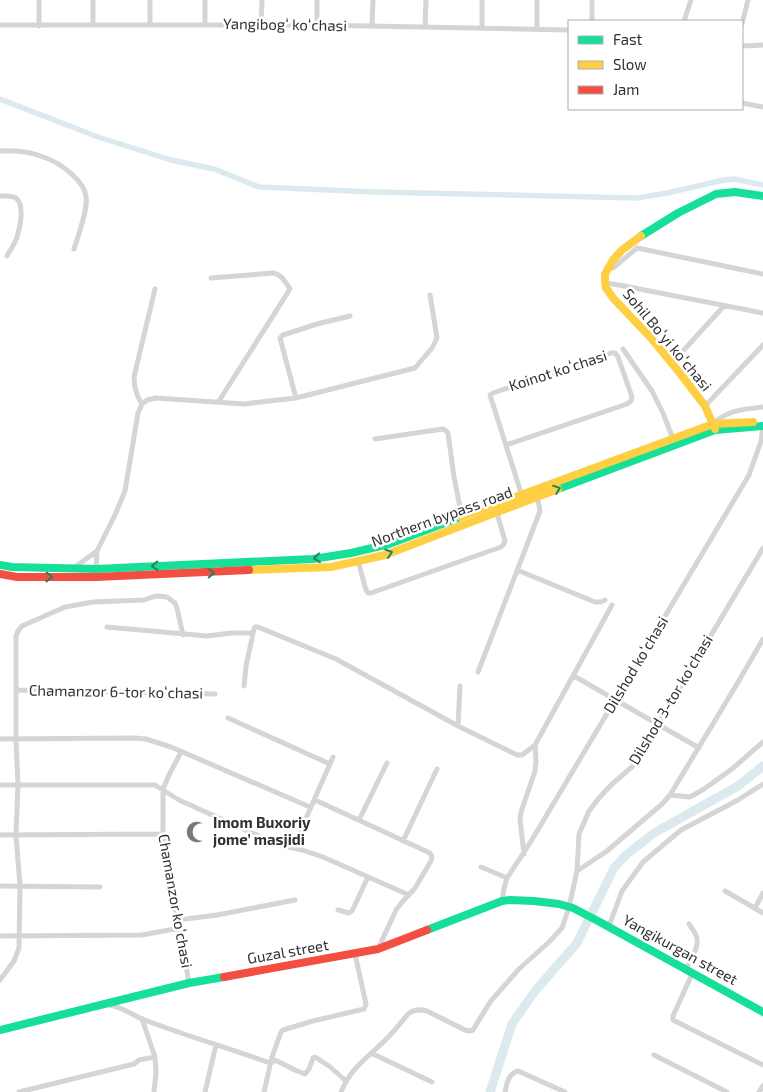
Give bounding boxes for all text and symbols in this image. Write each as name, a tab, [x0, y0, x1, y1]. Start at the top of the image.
street label: Yangibogʻ koʻchasi	[223, 14, 347, 34]
legend	[568, 20, 743, 110]
text: Fast	[613, 30, 643, 48]
text: Slow	[613, 55, 647, 73]
text: Jam	[613, 80, 639, 98]
street label: Sohil Boʻyi koʻchasi	[620, 285, 716, 394]
street label: Koinot koʻchasi	[506, 346, 609, 394]
street label: Northern bypass road	[369, 482, 515, 550]
one-way arrow	[552, 485, 561, 495]
one-way arrow	[384, 549, 393, 559]
one-way arrow	[313, 552, 321, 563]
one-way arrow	[151, 561, 158, 571]
one-way arrow	[207, 567, 215, 578]
one-way arrow	[45, 572, 53, 582]
street label: Dilshod koʻchasi	[599, 613, 671, 716]
street label: Dilshod 3-tor koʻchasi	[624, 631, 716, 768]
street label: Chamanzor 6-tor koʻchasi	[29, 680, 203, 702]
place label: Imom Buxoriy jome’ masjidi	[213, 813, 311, 848]
mosque icon: Imom Buxoriy jome’ masjidi	[184, 819, 210, 845]
street label: Chamanzor koʻchasi	[155, 832, 197, 969]
street label: Yangikurgan street	[620, 910, 741, 988]
street label: Guzal street	[246, 935, 330, 967]

